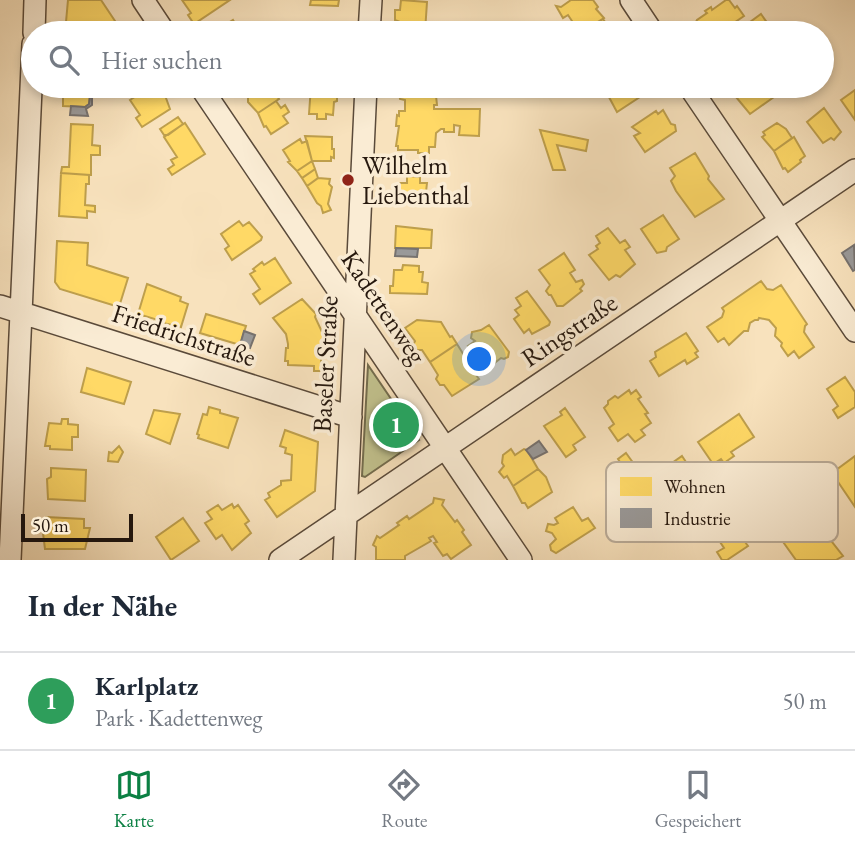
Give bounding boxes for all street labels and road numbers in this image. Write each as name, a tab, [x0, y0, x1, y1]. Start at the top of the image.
street label: Kadettenweg	[334, 244, 435, 371]
street label: Ringstraße	[514, 285, 624, 375]
street label: Baseler Straße	[304, 295, 346, 433]
street label: Friedrichstraße	[108, 296, 260, 374]

